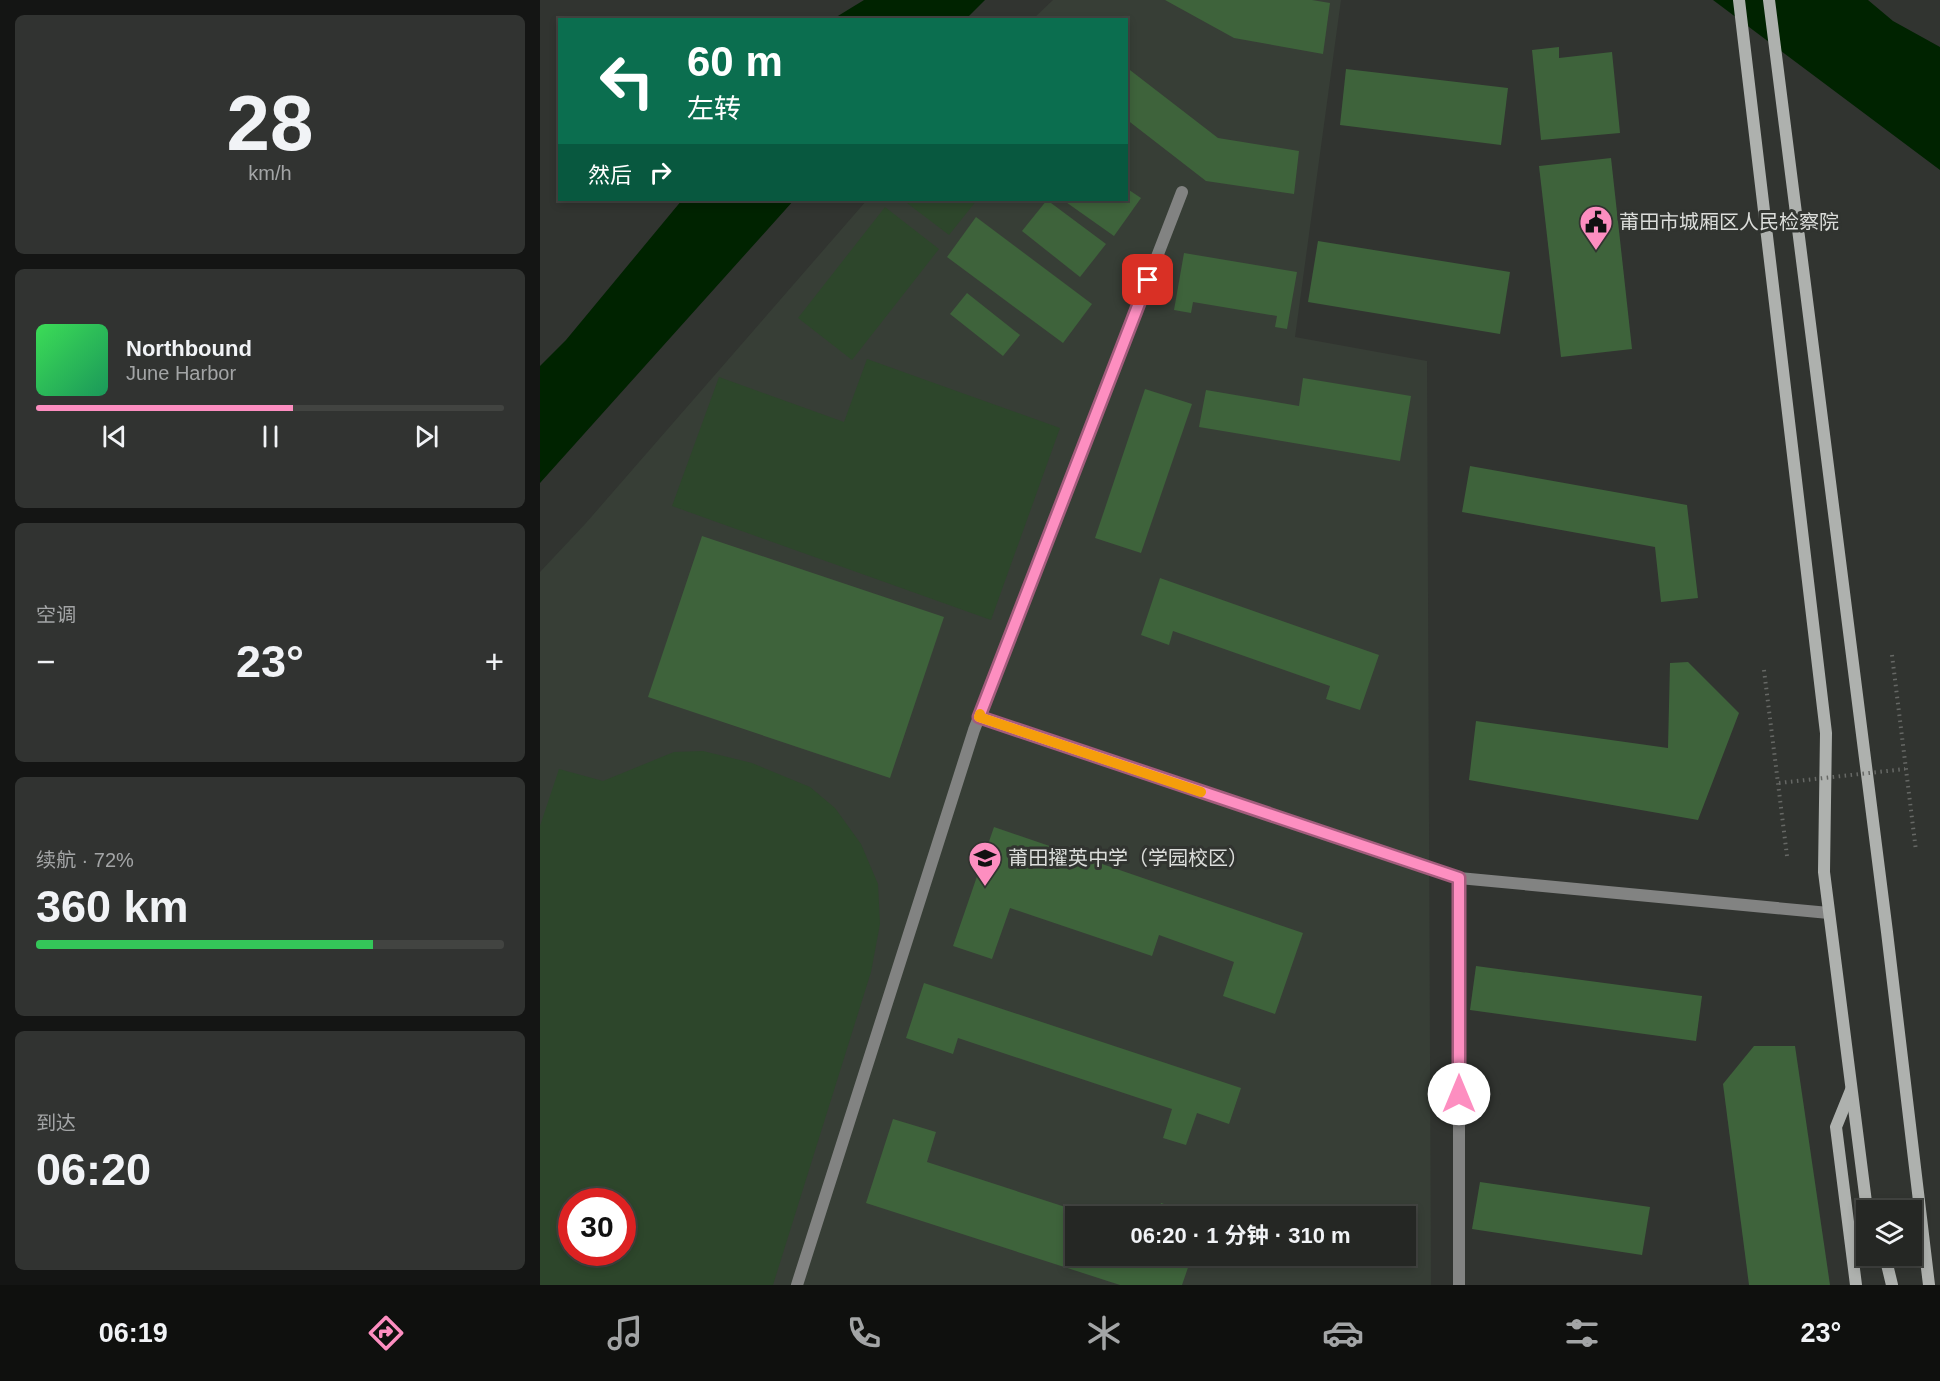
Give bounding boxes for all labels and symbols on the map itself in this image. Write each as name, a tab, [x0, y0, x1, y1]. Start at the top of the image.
public building icon: 莆田市城厢区人民检察院	[1578, 204, 1614, 251]
place label: 莆田市城厢区人民检察院	[1619, 211, 1839, 233]
pin	[1122, 254, 1173, 305]
school or university icon: 莆田擢英中学（学园校区）	[967, 840, 1003, 887]
place label: 莆田擢英中学（学园校区）	[1008, 847, 1248, 869]
position arrow	[1427, 1062, 1491, 1126]
speed limit sign: 30	[558, 1188, 636, 1266]

